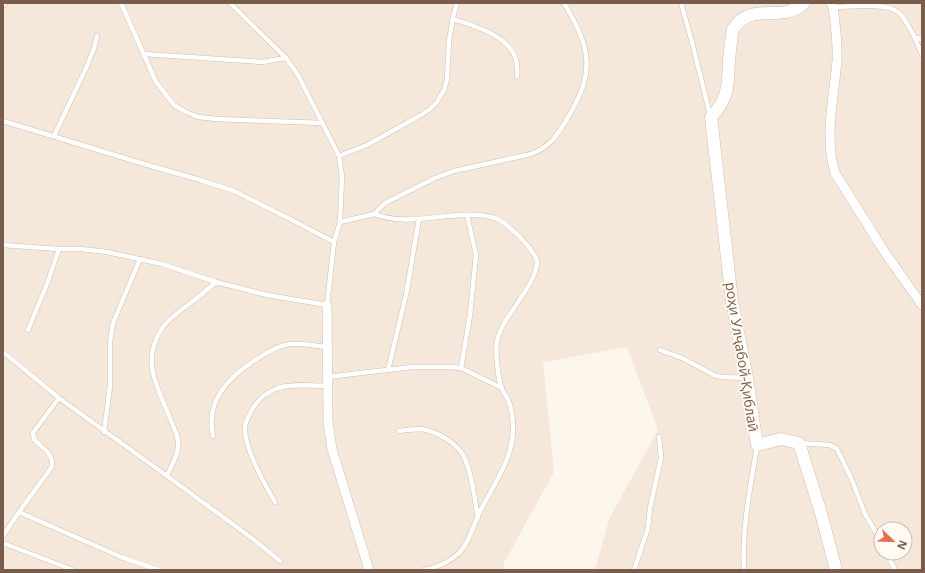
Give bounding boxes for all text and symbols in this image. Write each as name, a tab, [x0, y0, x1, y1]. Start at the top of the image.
street label: роҳи Улҷабой-Қиблаӣ	[721, 281, 764, 433]
north arrow	[873, 521, 913, 561]
text: N	[894, 538, 911, 552]

